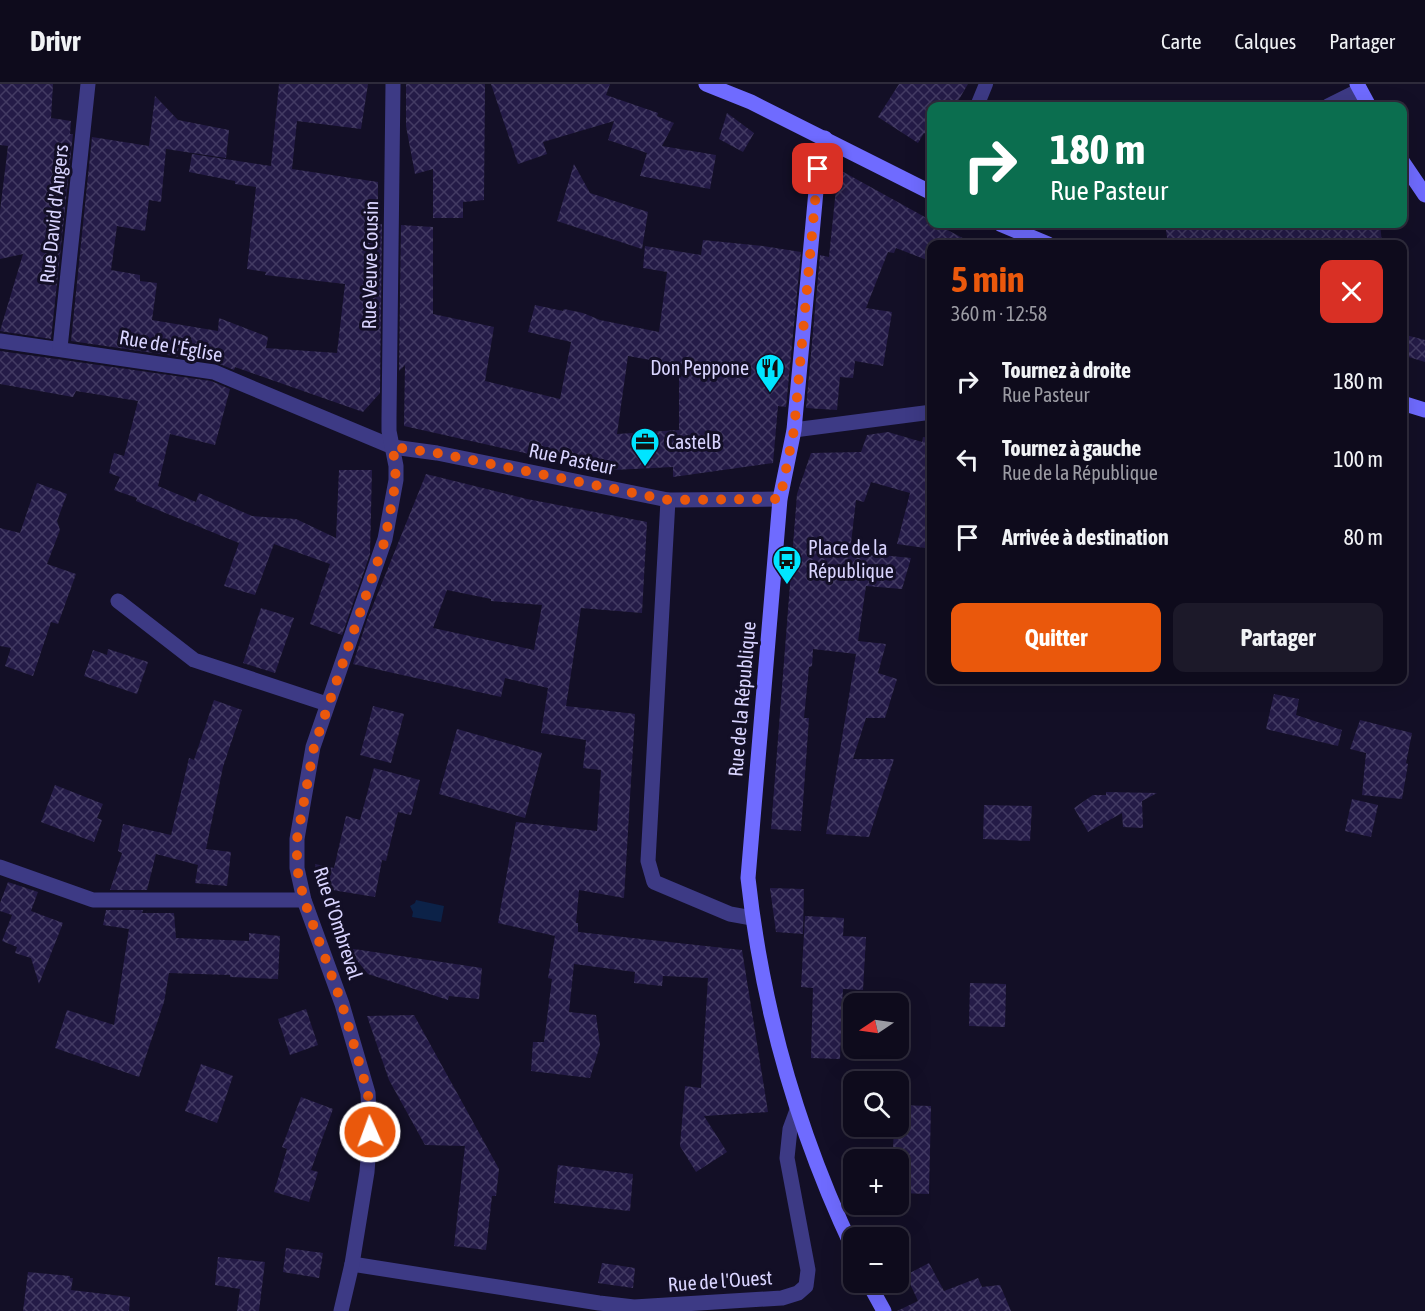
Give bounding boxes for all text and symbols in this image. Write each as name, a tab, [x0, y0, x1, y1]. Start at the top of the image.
text: Drivr	[30, 25, 80, 57]
text: Carte	[1161, 29, 1202, 53]
text: Calques	[1235, 29, 1296, 53]
text: Partager	[1329, 29, 1395, 53]
text: 180 m	[1050, 125, 1145, 173]
icon: right	[951, 126, 1029, 204]
street label: Rue David d'Angers	[35, 143, 72, 285]
pin	[792, 143, 843, 194]
icon: arrive	[801, 152, 834, 185]
text: Rue Pasteur	[1050, 175, 1168, 206]
street label: Rue Veuve Cousin	[357, 200, 382, 330]
text: 5 min	[951, 258, 1025, 300]
button: close	[1320, 260, 1383, 323]
text: 360 m · 12:58	[951, 302, 1047, 325]
street label: Rue de l'Église	[118, 325, 225, 366]
restaurant icon: Don Peppone	[754, 352, 786, 394]
place label: Don Peppone	[650, 356, 749, 379]
text: Tournez à droite	[1002, 357, 1131, 383]
icon: right	[951, 365, 984, 398]
text: 180 m	[1333, 368, 1383, 394]
text: Rue Pasteur	[1002, 383, 1089, 406]
office icon: CastelB	[629, 426, 661, 468]
place label: CastelB	[666, 430, 721, 453]
text: Tournez à gauche	[1002, 435, 1141, 461]
street label: Rue Pasteur	[527, 438, 618, 479]
icon: left	[951, 443, 984, 476]
text: 100 m	[1333, 446, 1383, 472]
text: Rue de la République	[1002, 461, 1158, 484]
icon: arrive	[951, 521, 984, 554]
text: Arrivée à destination	[1002, 524, 1169, 550]
text: 80 m	[1343, 524, 1383, 550]
place label: Place de la République	[808, 536, 894, 582]
bus stop icon: Place de la République	[771, 544, 803, 586]
button: Quitter	[951, 603, 1161, 672]
button: Partager	[1173, 603, 1383, 672]
street label: Rue de la République	[723, 620, 760, 778]
street label: Rue d'Ombreval	[309, 864, 368, 983]
north arrow	[843, 993, 909, 1059]
map controls	[843, 993, 909, 1293]
button: search	[843, 1071, 909, 1137]
position arrow	[338, 1100, 402, 1164]
button: +	[843, 1149, 909, 1215]
button: −	[843, 1227, 909, 1293]
street label: Rue de l'Ouest	[667, 1265, 773, 1296]

